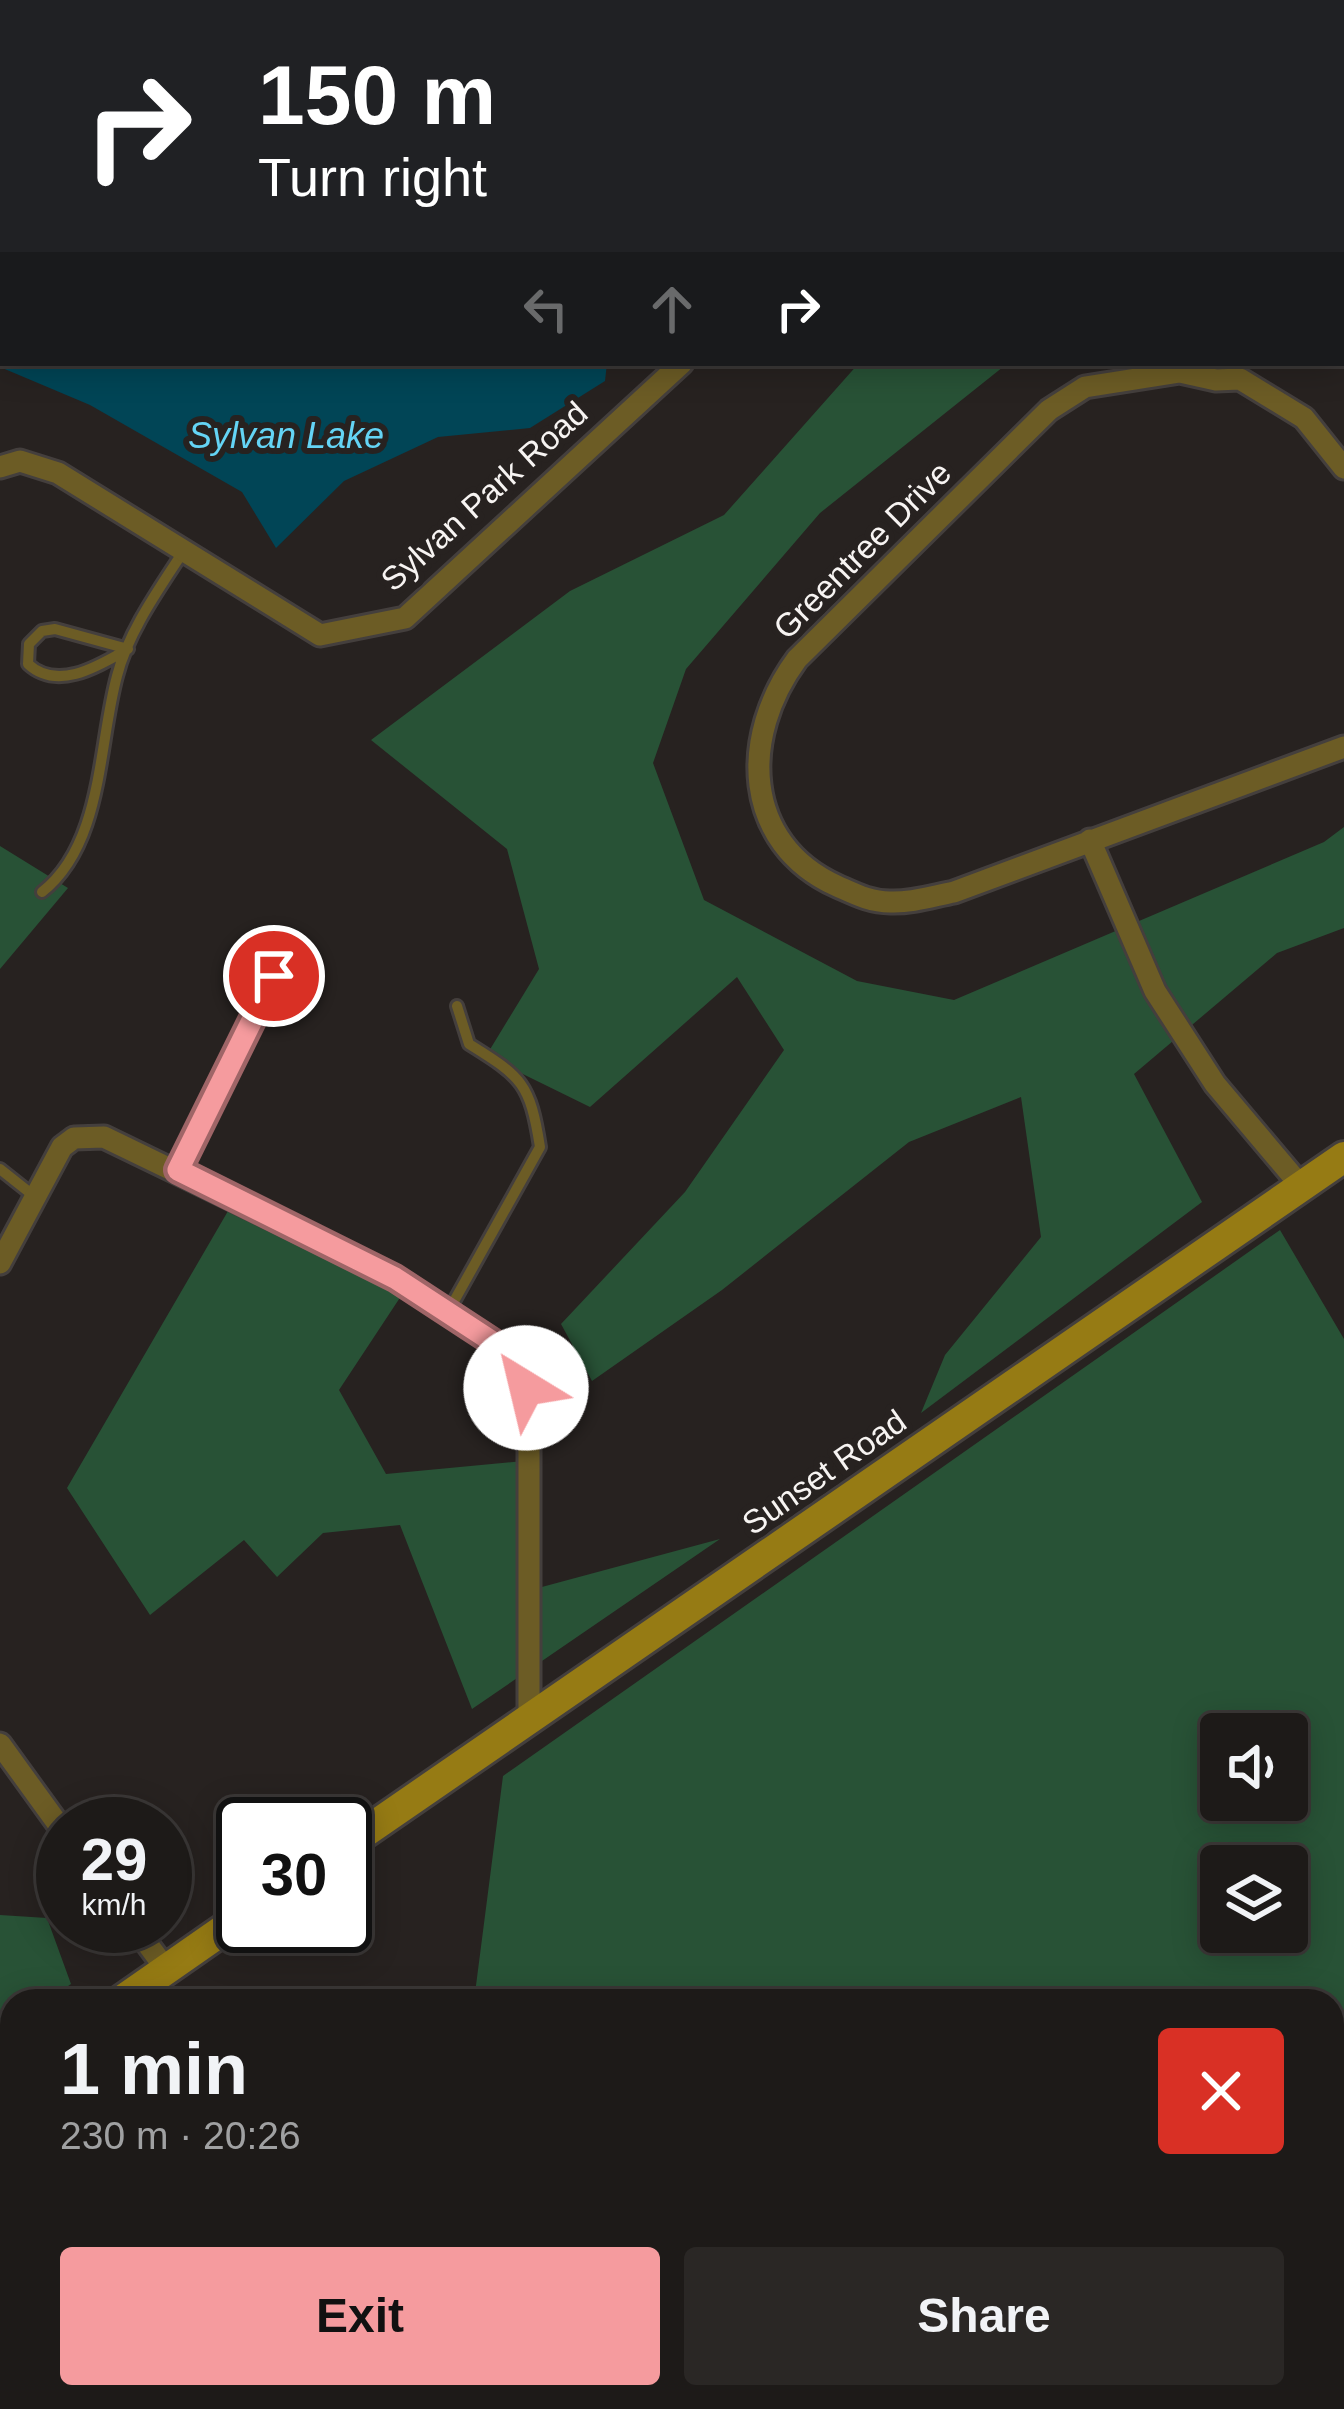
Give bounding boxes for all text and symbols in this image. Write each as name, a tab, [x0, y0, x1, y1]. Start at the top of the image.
icon: right	[60, 48, 216, 204]
text: 150 m	[258, 48, 496, 142]
text: Turn right	[258, 147, 487, 207]
icon: left	[513, 276, 579, 342]
icon: ahead	[639, 276, 705, 342]
icon: right	[765, 276, 831, 342]
street label: Sylvan Park Road	[373, 394, 595, 598]
water label: Sylvan Lake	[188, 415, 384, 456]
street label: Greentree Drive	[766, 454, 958, 646]
pin	[223, 925, 325, 1027]
icon: arrive	[241, 943, 307, 1009]
position arrow	[463, 1325, 589, 1451]
street label: Sunset Road	[735, 1402, 913, 1542]
map controls	[1200, 1713, 1308, 1953]
button: sound	[1200, 1713, 1308, 1821]
speed limit sign: 30	[216, 1797, 372, 1953]
text: 29	[81, 1826, 147, 1893]
button: layers	[1200, 1845, 1308, 1953]
text: km/h	[81, 1888, 147, 1921]
button: close	[1158, 2028, 1284, 2154]
text: 1 min	[60, 2029, 248, 2109]
text: 230 m · 20:26	[60, 2114, 301, 2157]
button: Exit	[60, 2247, 660, 2385]
button: Share	[684, 2247, 1284, 2385]

